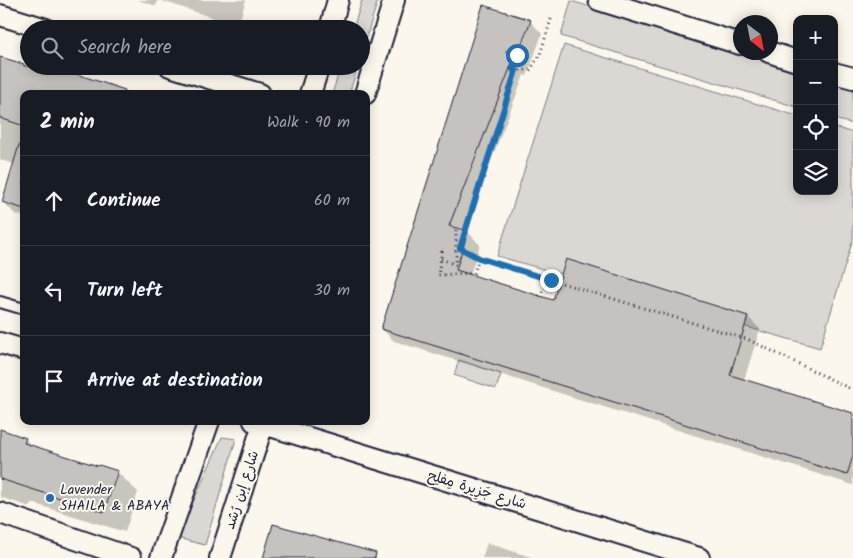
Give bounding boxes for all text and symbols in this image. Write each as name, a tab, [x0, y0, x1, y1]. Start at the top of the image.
north arrow	[733, 15, 778, 60]
map controls	[793, 15, 838, 195]
button: +	[793, 15, 838, 60]
search box	[20, 20, 370, 75]
text: Search here	[78, 33, 172, 63]
icon: search	[38, 34, 66, 62]
route start	[506, 44, 529, 67]
button: −	[793, 60, 838, 105]
button: locate	[793, 105, 838, 150]
text: 2 min	[40, 106, 95, 139]
text: Walk · 90 m	[267, 110, 350, 135]
button: layers	[793, 150, 838, 195]
text: Continue	[87, 186, 160, 216]
icon: ahead	[40, 187, 68, 215]
text: 60 m	[314, 188, 350, 213]
route end	[540, 269, 563, 292]
text: Turn left	[87, 276, 162, 306]
icon: left	[40, 277, 68, 305]
text: 30 m	[314, 278, 350, 303]
text: Arrive at destination	[87, 366, 263, 396]
icon: arrive	[40, 367, 68, 395]
street label: شارع إبن رُشد	[219, 448, 265, 532]
street label: شارع جَزِيرة مِفلِح	[425, 465, 529, 515]
place label: Lavender SHAILA & ABAYA	[60, 479, 169, 517]
marker: Lavender SHAILA & ABAYA	[44, 492, 56, 504]

